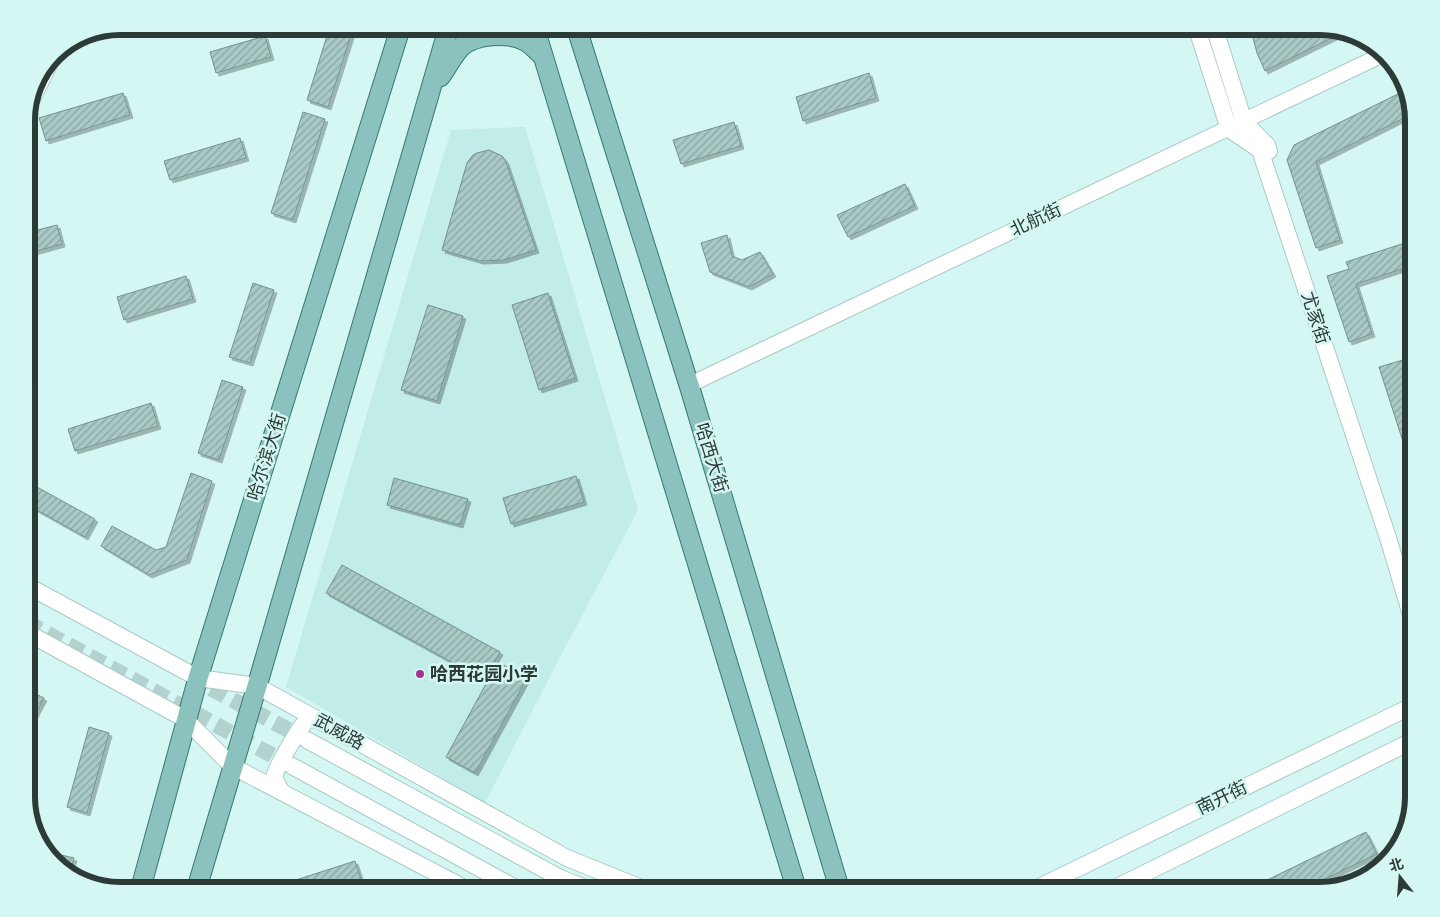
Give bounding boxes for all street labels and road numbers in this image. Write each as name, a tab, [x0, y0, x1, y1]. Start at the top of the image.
street label: 北航街	[1006, 196, 1066, 244]
street label: 尤家街	[1294, 288, 1336, 348]
street label: 哈尔滨大街	[241, 410, 293, 504]
street label: 哈西大街	[688, 420, 734, 496]
street label: 武威路	[309, 707, 369, 757]
street label: 南开街	[1192, 774, 1252, 822]

